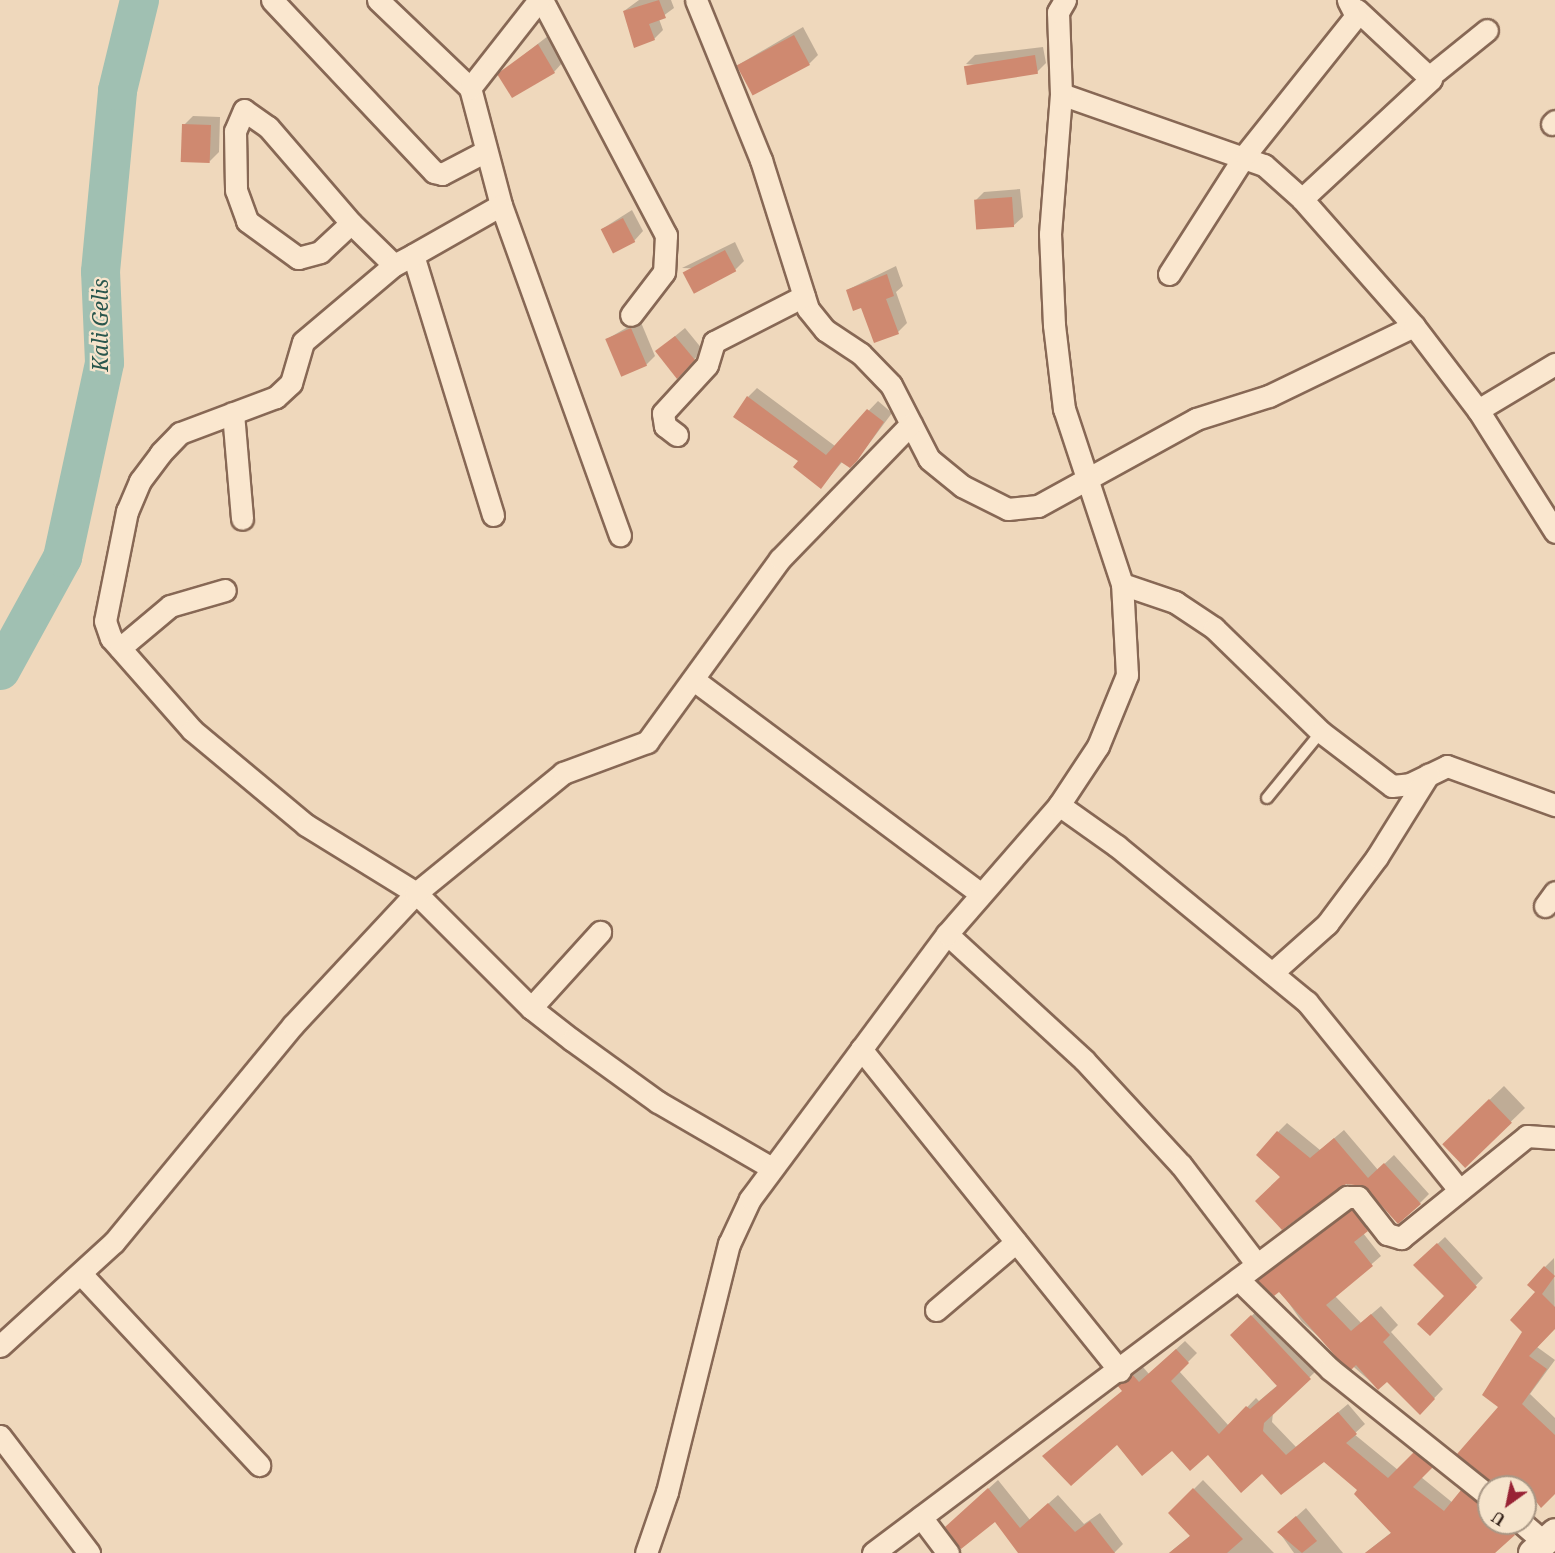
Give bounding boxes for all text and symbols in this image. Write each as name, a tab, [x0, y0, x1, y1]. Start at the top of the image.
water label: Kali Gelis	[87, 279, 113, 371]
north arrow	[1477, 1475, 1537, 1535]
text: U	[1487, 1506, 1509, 1531]

